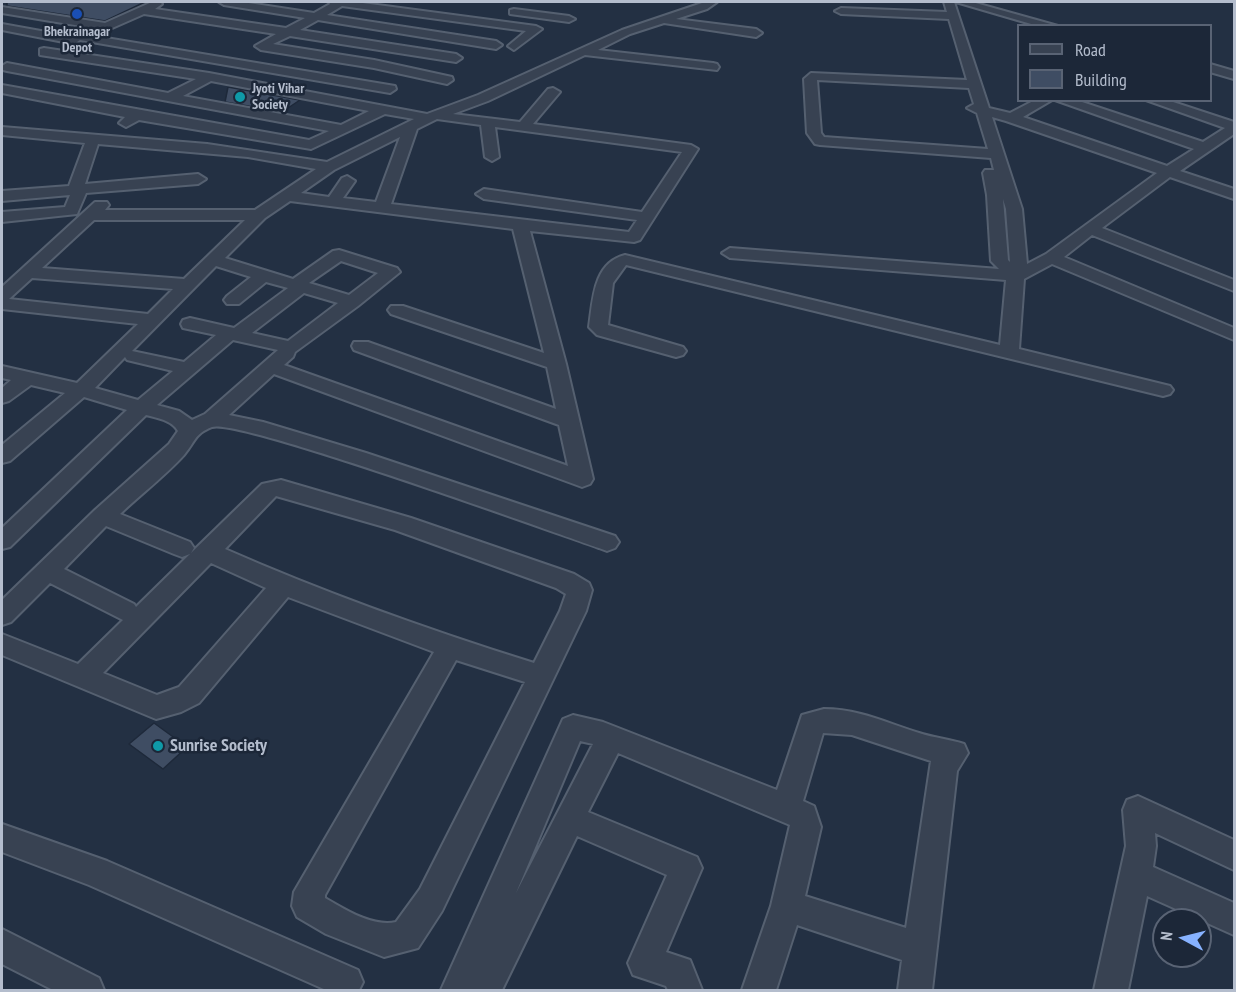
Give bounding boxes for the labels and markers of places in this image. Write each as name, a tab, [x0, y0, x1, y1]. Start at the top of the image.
marker: Bhekrainagar Depot	[70, 7, 84, 21]
place label: Bhekrainagar Depot	[44, 24, 110, 56]
place label: Jyoti Vihar Society	[252, 81, 304, 114]
marker: Jyoti Vihar Society	[233, 90, 247, 104]
place label: Sunrise Society	[170, 735, 267, 757]
marker: Sunrise Society	[151, 739, 165, 753]

